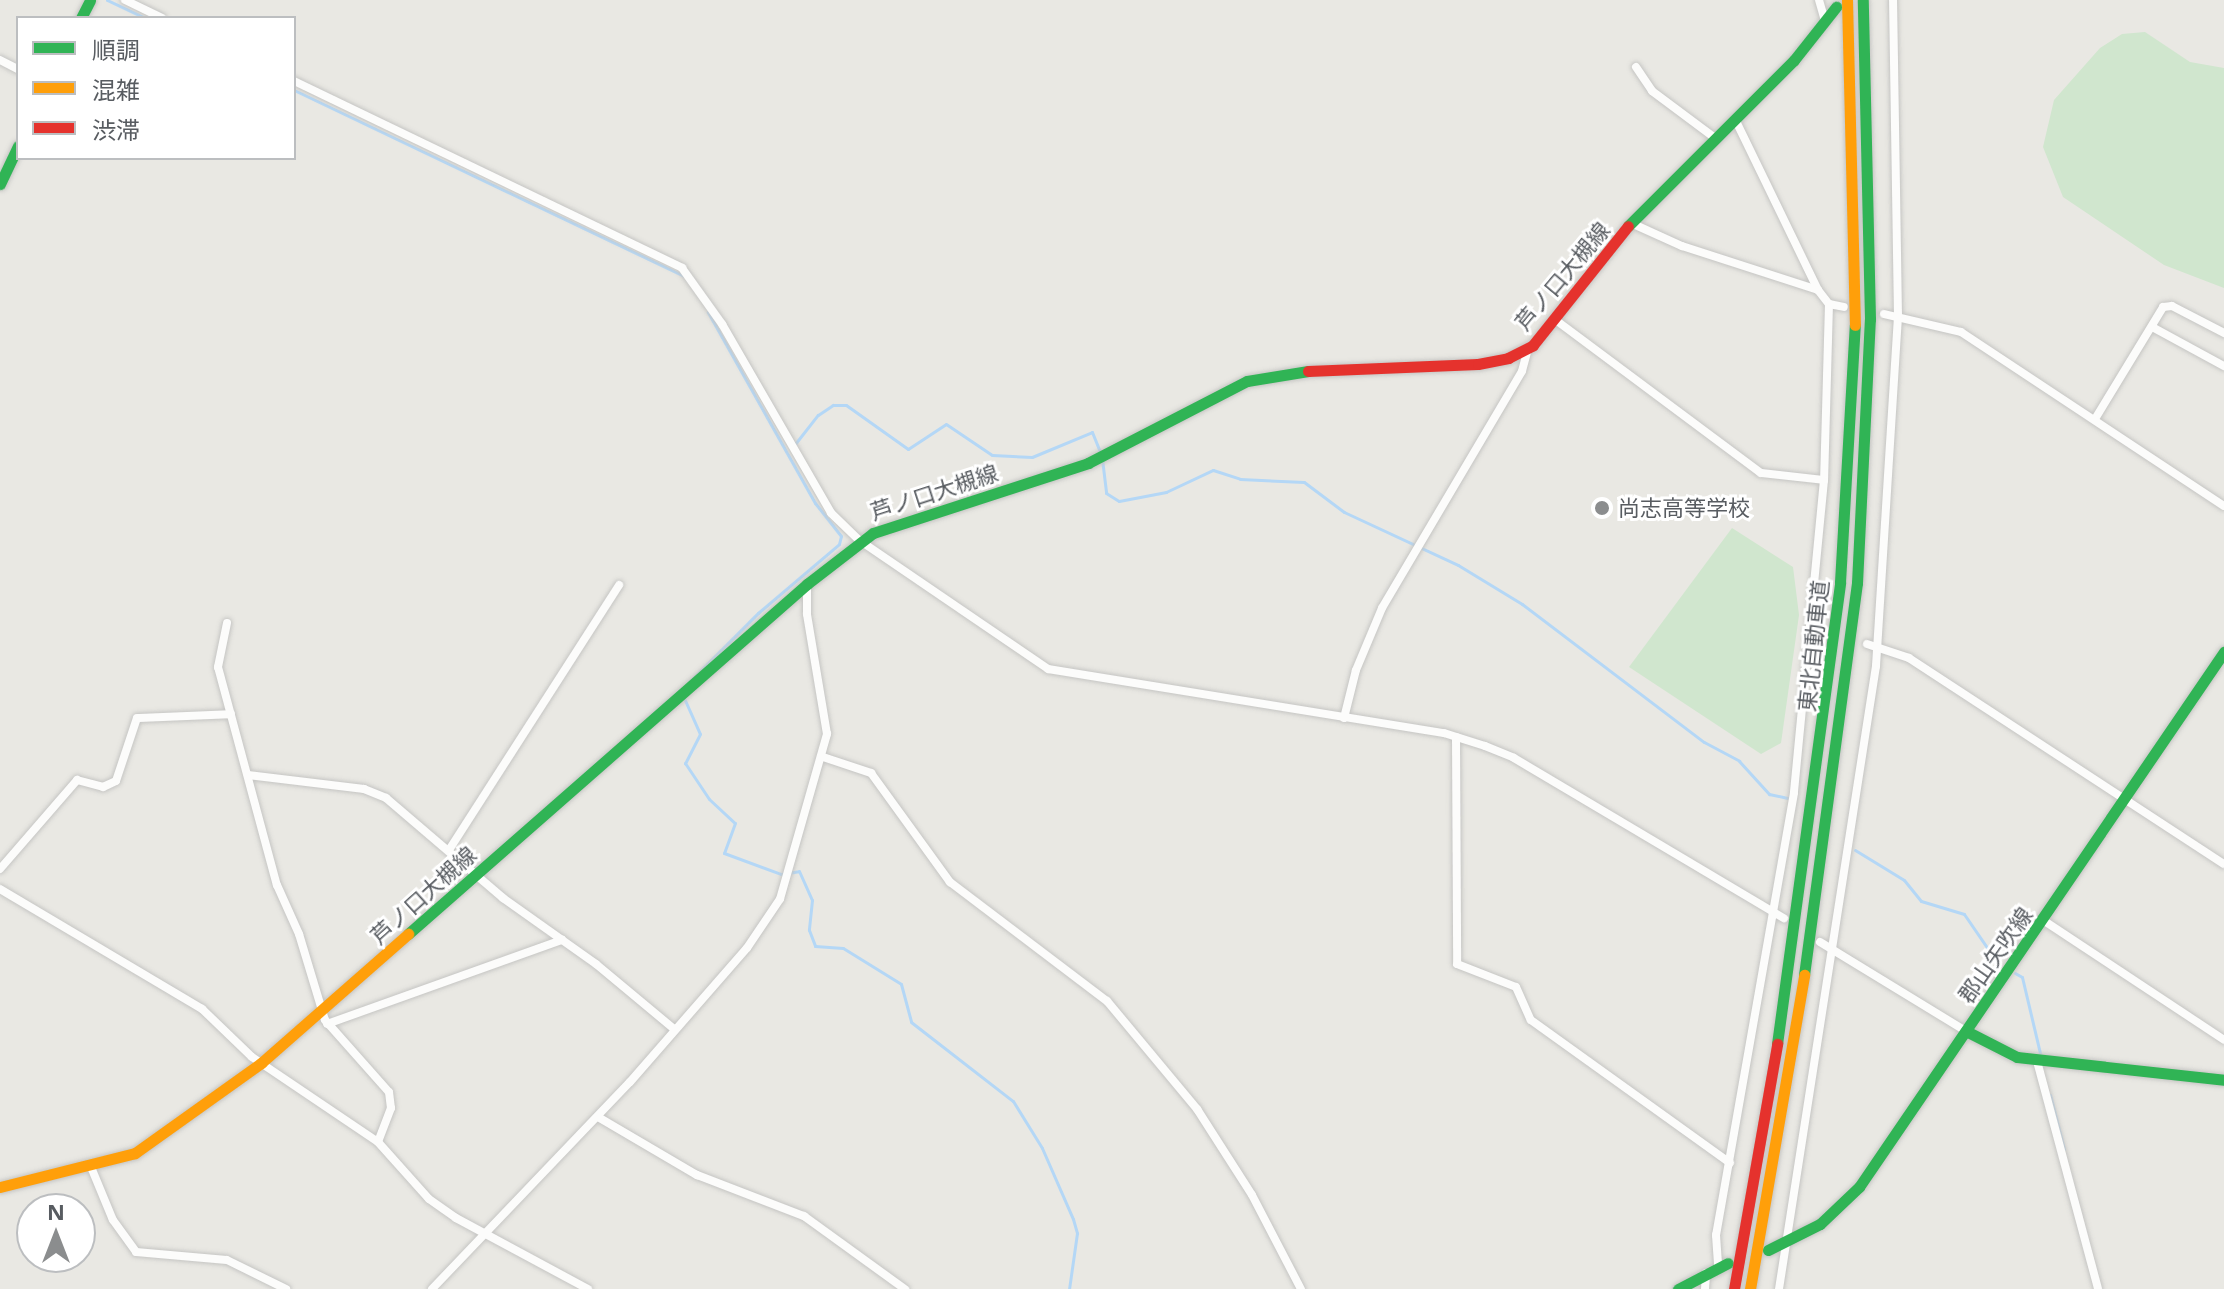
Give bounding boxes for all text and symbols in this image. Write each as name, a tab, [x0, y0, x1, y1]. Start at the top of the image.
legend	[16, 16, 296, 160]
text: 順調	[92, 33, 140, 66]
text: 混雑	[92, 73, 140, 106]
text: 渋滞	[92, 113, 140, 146]
street label: 芦ノ口大槻線	[1509, 217, 1615, 335]
street label: 芦ノ口大槻線	[867, 459, 1001, 525]
place label: 尚志高等学校	[1618, 495, 1750, 521]
marker: 尚志高等学校	[1593, 499, 1611, 517]
street label: 東北自動車道	[1793, 579, 1833, 713]
street label: 芦ノ口大槻線	[365, 841, 481, 949]
street label: 郡山矢吹線	[1953, 902, 2037, 1008]
north arrow	[16, 1193, 96, 1273]
text: N	[47, 1196, 65, 1226]

